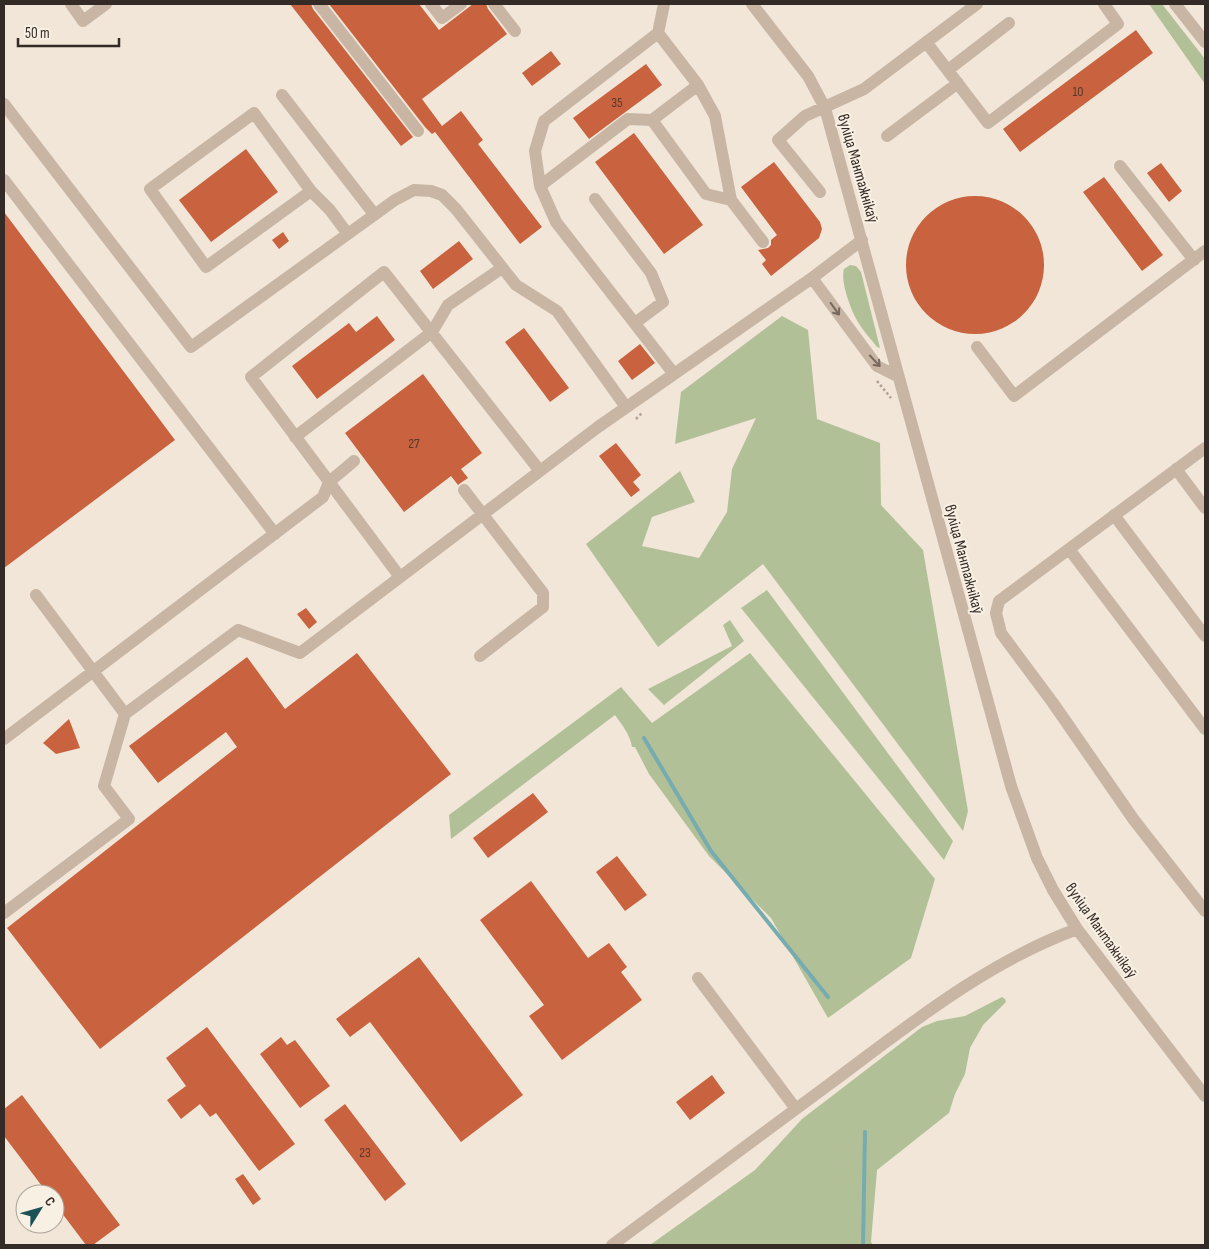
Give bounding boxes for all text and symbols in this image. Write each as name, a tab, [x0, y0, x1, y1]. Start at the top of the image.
scale bar	[18, 15, 119, 47]
text: 50 m	[25, 24, 50, 43]
house number: 10	[1072, 83, 1084, 100]
house number: 35	[611, 94, 623, 111]
street label: вуліца Мантажнікаў	[833, 112, 882, 225]
one-way arrow	[830, 302, 840, 316]
one-way arrow	[869, 355, 881, 367]
house number: 27	[408, 435, 420, 452]
street label: вуліца Мантажнікаў	[940, 503, 987, 616]
street label: вуліца Мантажнікаў	[1061, 879, 1141, 982]
house number: 23	[359, 1144, 371, 1161]
north arrow	[15, 1184, 65, 1234]
text: С	[41, 1193, 59, 1209]

